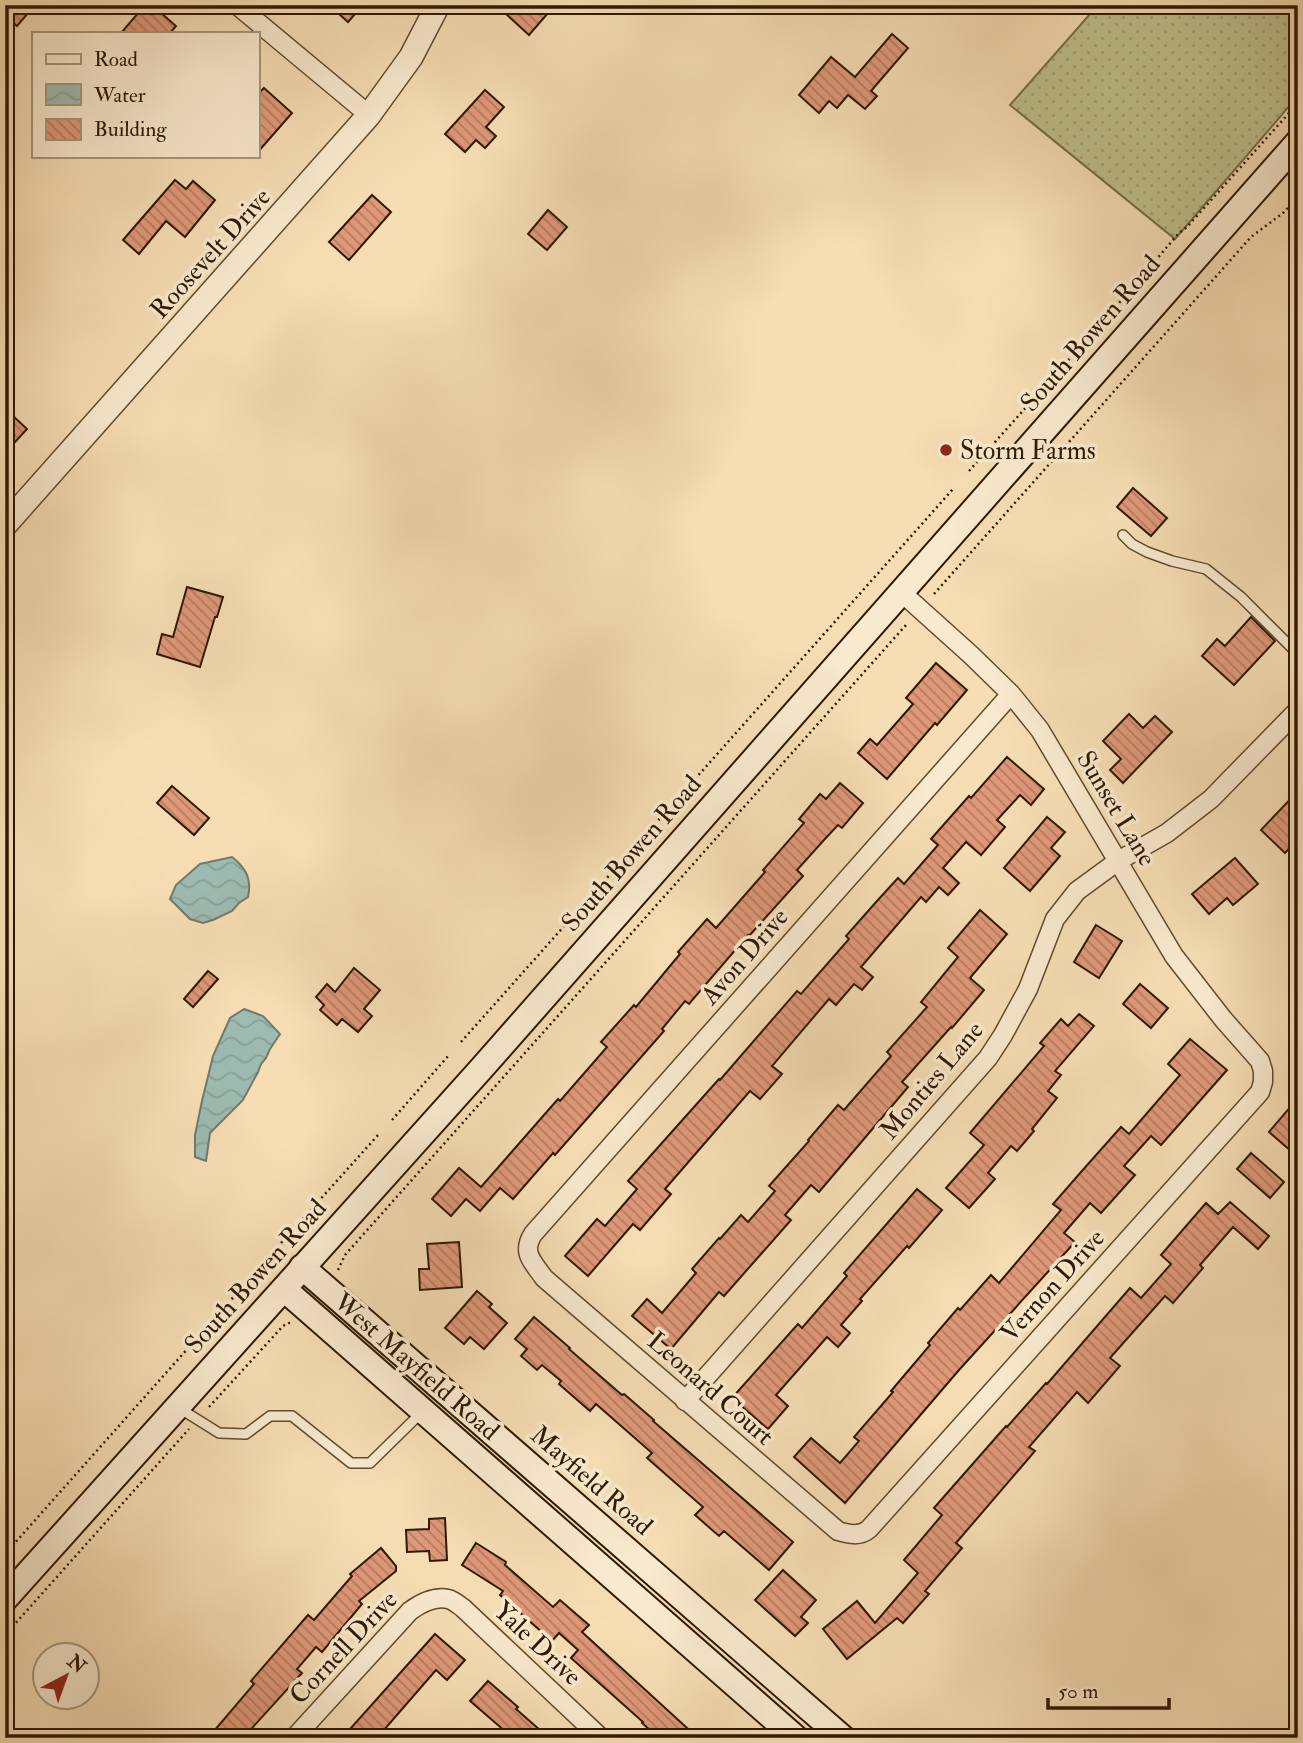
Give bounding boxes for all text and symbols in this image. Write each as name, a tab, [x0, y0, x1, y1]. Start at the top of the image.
legend	[32, 32, 259, 158]
text: Road	[94, 46, 139, 73]
text: Water	[93, 82, 146, 109]
text: Building	[94, 116, 167, 143]
street label: Roosevelt Drive	[144, 182, 278, 326]
street label: South Bowen Road	[1014, 249, 1168, 419]
place label: Storm Farms	[960, 435, 1096, 467]
marker: Storm Farms	[938, 442, 954, 458]
street label: Sunset Lane	[1069, 745, 1163, 872]
street label: South Bowen Road	[555, 769, 709, 939]
street label: Avon Drive	[693, 902, 796, 1012]
street label: Monties Lane	[873, 1015, 991, 1146]
street label: South Bowen Road	[178, 1193, 334, 1361]
street label: Vernon Drive	[994, 1222, 1112, 1349]
street label: West Mayfield Road	[326, 1285, 506, 1448]
street label: Leonard Court	[641, 1325, 780, 1452]
street label: Mayfield Road	[524, 1419, 659, 1543]
street label: Cornell Drive	[283, 1584, 405, 1711]
street label: Yale Drive	[487, 1595, 588, 1693]
north arrow	[32, 1642, 102, 1712]
text: N	[61, 1649, 92, 1679]
scale bar	[1048, 1666, 1168, 1710]
text: 50 m	[1058, 1678, 1099, 1705]

